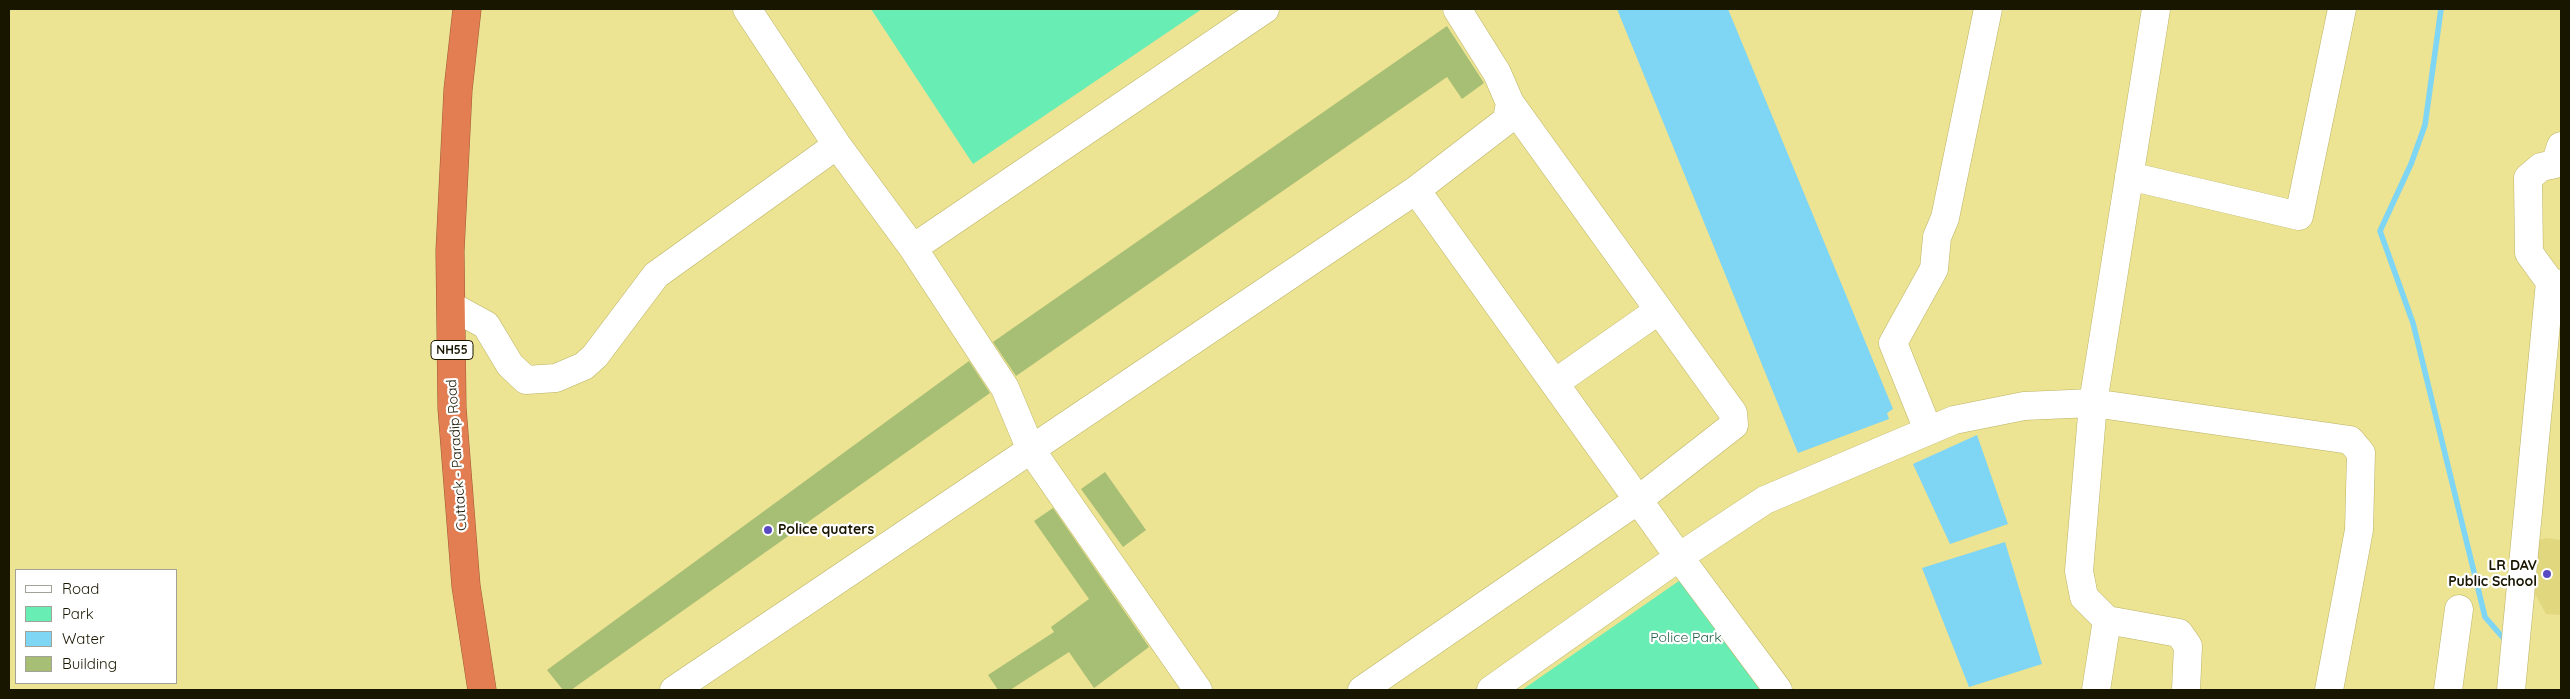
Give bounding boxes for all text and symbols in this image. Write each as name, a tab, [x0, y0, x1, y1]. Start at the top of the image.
road number: NH55	[431, 340, 473, 360]
street label: Cuttack - Paradip Road	[443, 379, 471, 531]
place label: Police quaters	[778, 522, 874, 538]
marker: Police quaters	[762, 524, 774, 536]
place label: LR DAV Public School	[2448, 558, 2537, 590]
marker: LR DAV Public School	[2541, 568, 2553, 580]
legend	[15, 569, 178, 684]
text: Road	[62, 579, 99, 598]
text: Park	[62, 604, 94, 623]
text: Water	[62, 629, 105, 648]
park label: Police Park	[1650, 630, 1722, 646]
text: Building	[62, 654, 117, 673]

